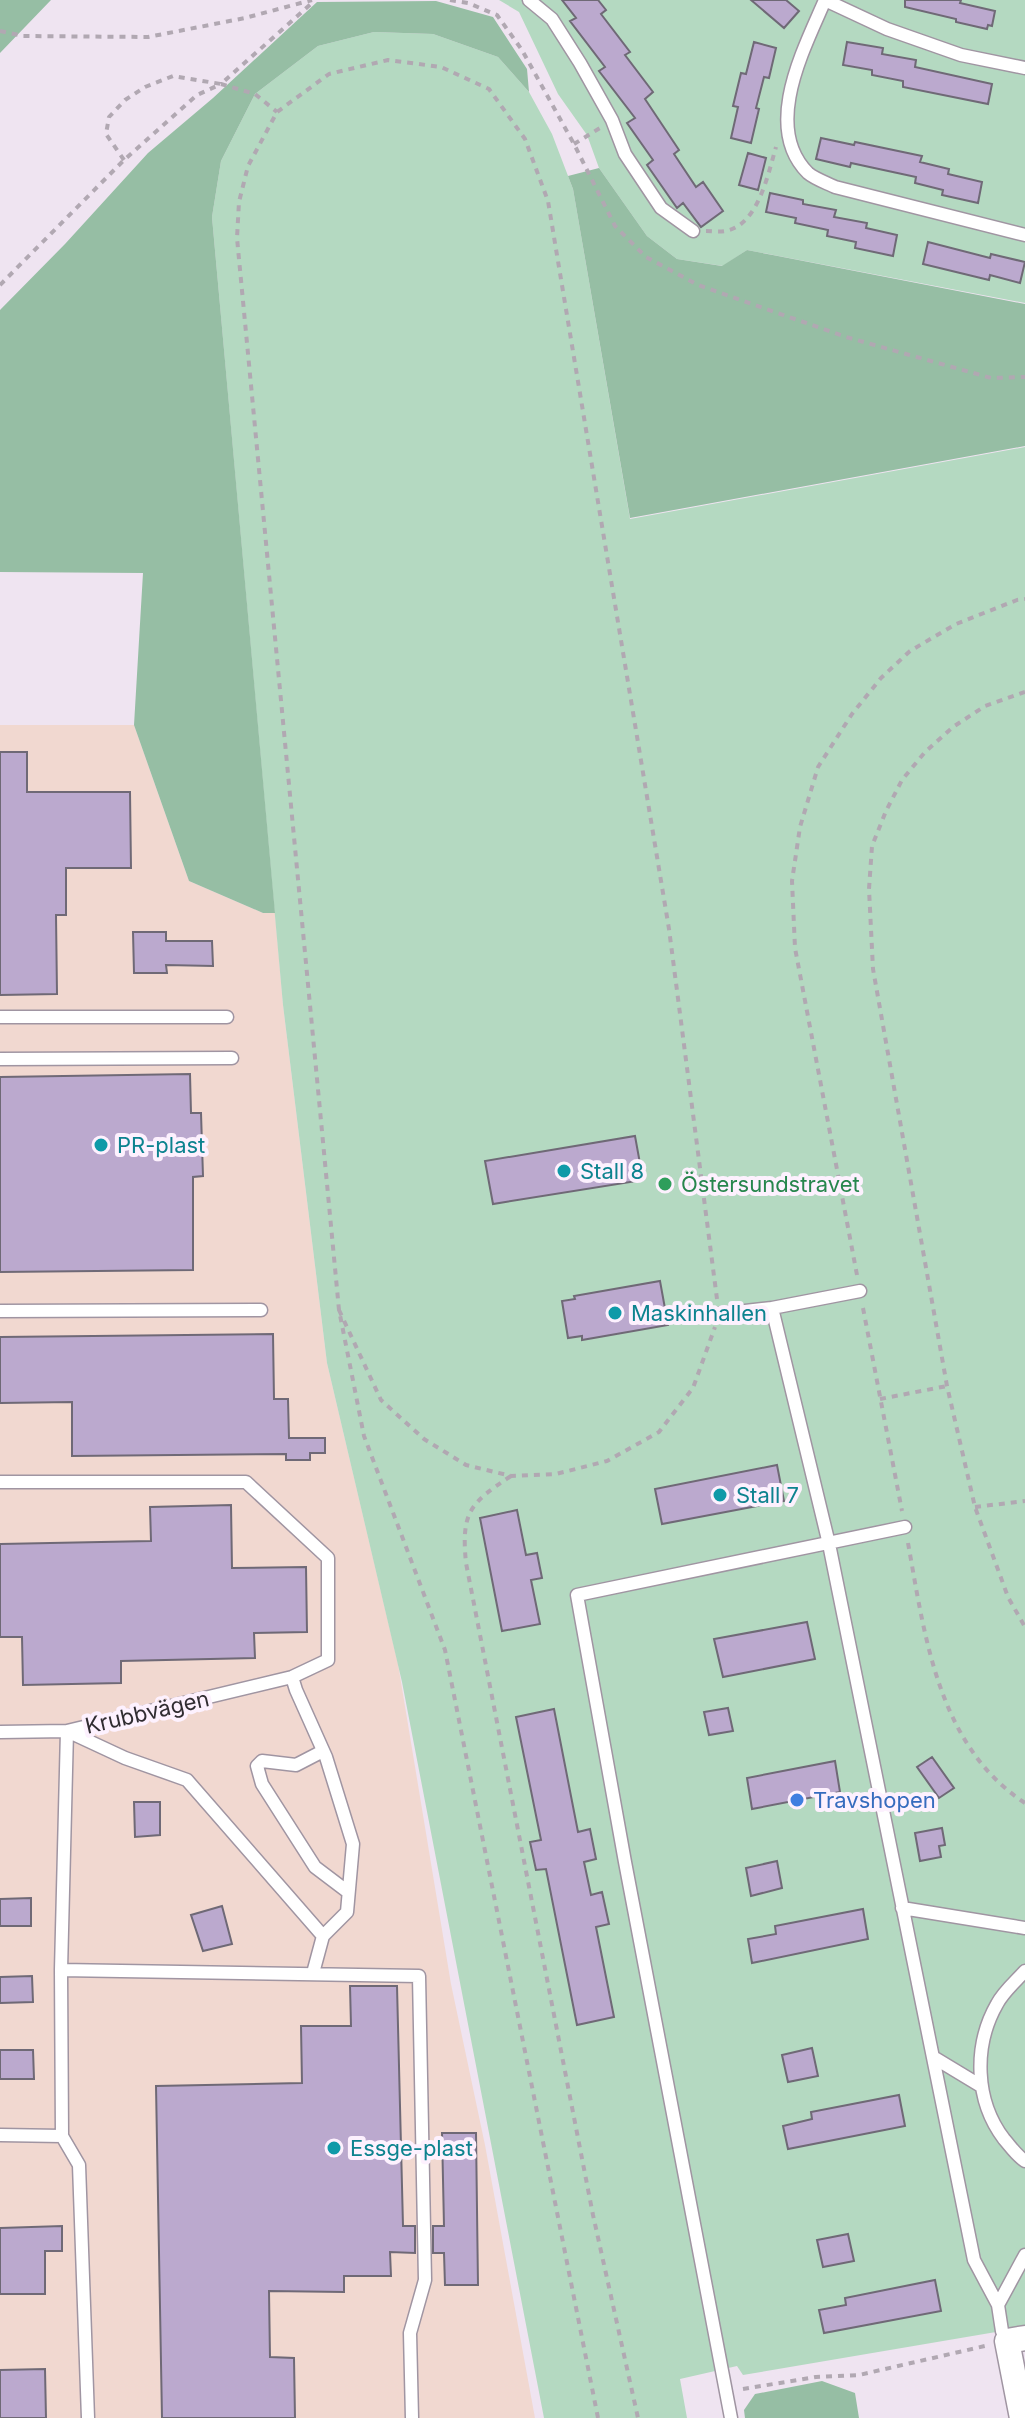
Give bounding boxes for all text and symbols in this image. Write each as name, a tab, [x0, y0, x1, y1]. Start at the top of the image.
place label: PR-plast	[117, 1132, 205, 1158]
marker: PR-plast	[92, 1136, 110, 1154]
place label: Stall 8	[580, 1158, 644, 1184]
marker: Stall 8	[555, 1162, 573, 1180]
place label: Östersundstravet	[681, 1171, 860, 1197]
marker: Östersundstravet	[656, 1175, 674, 1193]
place label: Maskinhallen	[631, 1300, 767, 1326]
marker: Maskinhallen	[606, 1304, 624, 1322]
place label: Stall 7	[736, 1482, 799, 1508]
marker: Stall 7	[711, 1486, 729, 1504]
street label: Krubbvägen	[82, 1685, 212, 1739]
place label: Travshopen	[813, 1787, 936, 1813]
marker: Travshopen	[788, 1791, 806, 1809]
place label: Essge-plast	[350, 2135, 473, 2161]
marker: Essge-plast	[325, 2139, 343, 2157]

